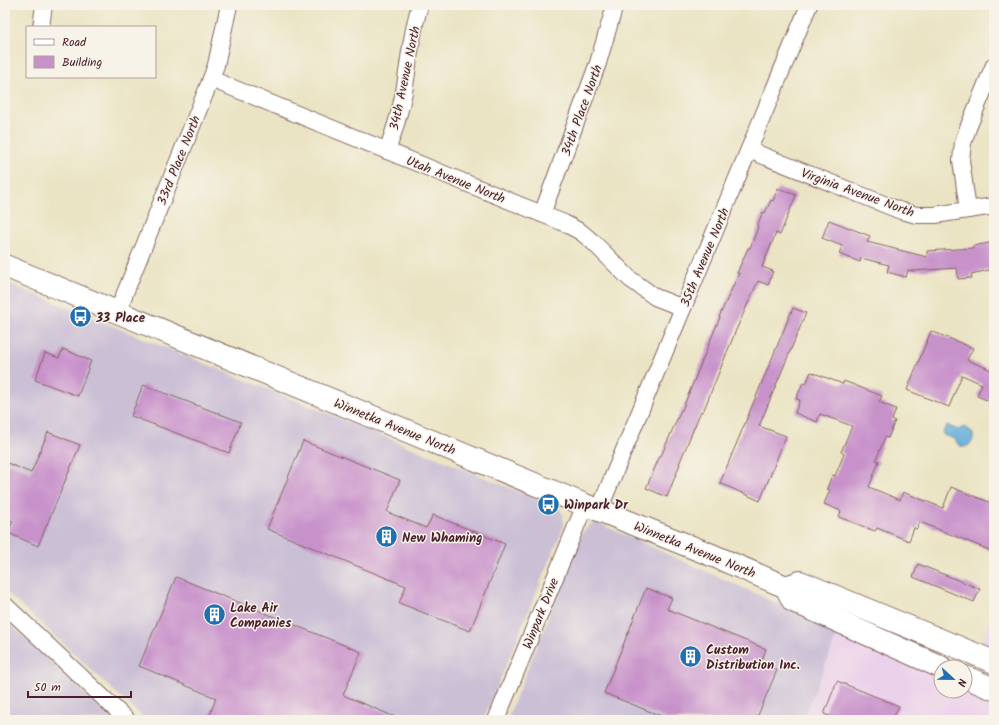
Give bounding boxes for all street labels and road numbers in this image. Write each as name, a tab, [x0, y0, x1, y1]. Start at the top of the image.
street label: 34th Avenue North	[384, 24, 427, 132]
street label: 34th Place North	[556, 62, 609, 159]
street label: 33rd Place North	[152, 113, 207, 209]
street label: Utah Avenue North	[403, 151, 508, 210]
street label: Virginia Avenue North	[798, 163, 917, 224]
street label: 35th Avenue North	[675, 205, 736, 311]
street label: Winnetka Avenue North	[330, 393, 459, 461]
street label: Winnetka Avenue North	[630, 516, 759, 584]
street label: Winpark Drive	[518, 575, 565, 652]

